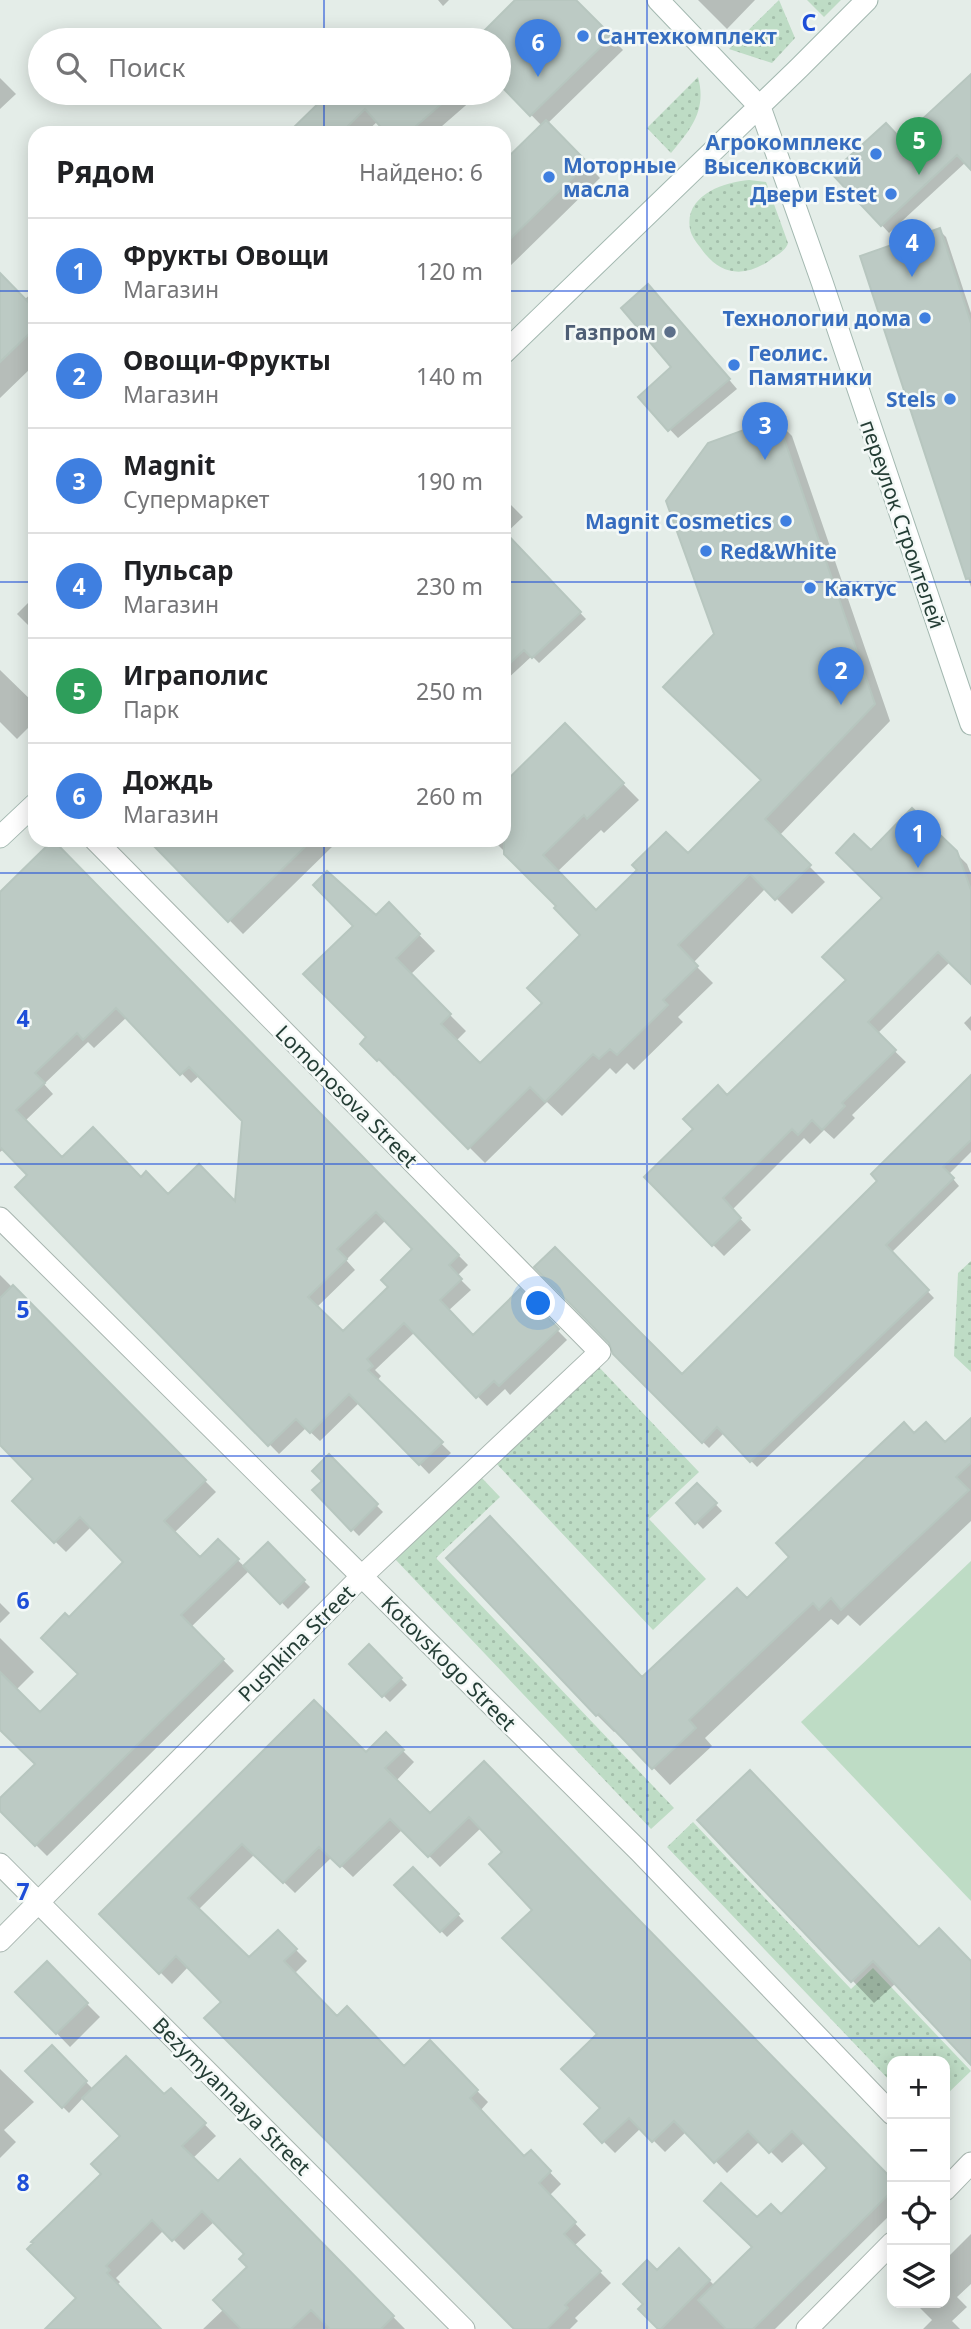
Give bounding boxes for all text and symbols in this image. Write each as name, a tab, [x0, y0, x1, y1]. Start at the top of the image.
text: C	[802, 6, 817, 38]
pin: 6	[515, 19, 561, 77]
place label: Сантехкомплект	[597, 22, 777, 50]
search box	[28, 28, 511, 105]
marker: Сантехкомплект	[575, 28, 591, 44]
icon: search	[52, 48, 90, 86]
text: Поиск	[108, 49, 185, 85]
pin: 5	[896, 117, 942, 175]
place label: Агрокомплекс Выселковский	[704, 128, 862, 180]
marker: Агрокомплекс Выселковский	[868, 146, 884, 162]
text: Рядом	[56, 151, 155, 192]
place label: Моторные масла	[563, 151, 676, 203]
text: Найдено: 6	[359, 156, 483, 188]
marker: Моторные масла	[541, 169, 557, 185]
place label: Двери Estet	[750, 180, 877, 208]
marker: Двери Estet	[883, 186, 899, 202]
pin: 4	[889, 219, 935, 277]
text: Фрукты Овощи	[123, 237, 329, 273]
text: 1	[72, 255, 86, 287]
text: 120 m	[416, 255, 483, 287]
text: Магазин	[123, 273, 219, 305]
place label: Технологии дома	[723, 304, 911, 332]
marker: Технологии дома	[917, 310, 933, 326]
place label: Газпром	[564, 318, 656, 346]
marker: Газпром	[662, 324, 678, 340]
place label: Геолис. Памятники	[748, 339, 872, 391]
text: Овощи-Фрукты	[123, 342, 331, 378]
marker: Геолис. Памятники	[726, 357, 742, 373]
text: 2	[72, 360, 86, 392]
text: 140 m	[416, 360, 483, 392]
text: Магазин	[123, 378, 219, 410]
place label: Stels	[886, 385, 936, 413]
marker: Stels	[942, 391, 958, 407]
pin: 3	[742, 402, 788, 460]
street label: переулок Строителей	[854, 416, 952, 632]
text: Magnit	[123, 447, 215, 483]
text: 3	[72, 465, 86, 497]
text: 190 m	[416, 465, 483, 497]
text: Супермаркет	[123, 483, 269, 515]
place label: Magnit Cosmetics	[585, 507, 772, 535]
marker: Magnit Cosmetics	[778, 513, 794, 529]
place label: Red&White	[720, 537, 837, 565]
marker: Red&White	[698, 543, 714, 559]
text: Пульсар	[123, 552, 234, 588]
text: 4	[72, 570, 86, 602]
text: 230 m	[416, 570, 483, 602]
place label: Кактус	[824, 574, 897, 602]
marker: Кактус	[802, 580, 818, 596]
text: Магазин	[123, 588, 219, 620]
pin: 2	[818, 647, 864, 705]
text: Играполис	[123, 657, 268, 693]
text: 5	[72, 675, 86, 707]
text: 250 m	[416, 675, 483, 707]
text: Парк	[123, 693, 179, 725]
text: Дождь	[123, 762, 213, 798]
text: 6	[72, 780, 86, 812]
text: 260 m	[416, 780, 483, 812]
text: Магазин	[123, 798, 219, 830]
pin: 1	[895, 810, 941, 868]
text: 4	[16, 1002, 30, 1034]
street label: Lomonosova Street	[270, 1019, 425, 1174]
your location	[521, 1286, 555, 1320]
text: 5	[16, 1293, 30, 1325]
street label: Pushkina Street	[232, 1578, 361, 1707]
text: 6	[16, 1584, 30, 1616]
street label: Kotovskogo Street	[375, 1589, 523, 1737]
text: 7	[16, 1875, 30, 1907]
street label: Bezymyannaya Street	[147, 2011, 317, 2181]
map controls	[887, 2056, 950, 2308]
button: +	[887, 2056, 950, 2119]
button: −	[887, 2119, 950, 2182]
text: 8	[16, 2166, 30, 2198]
button: locate	[887, 2182, 950, 2245]
button: layers	[887, 2245, 950, 2308]

